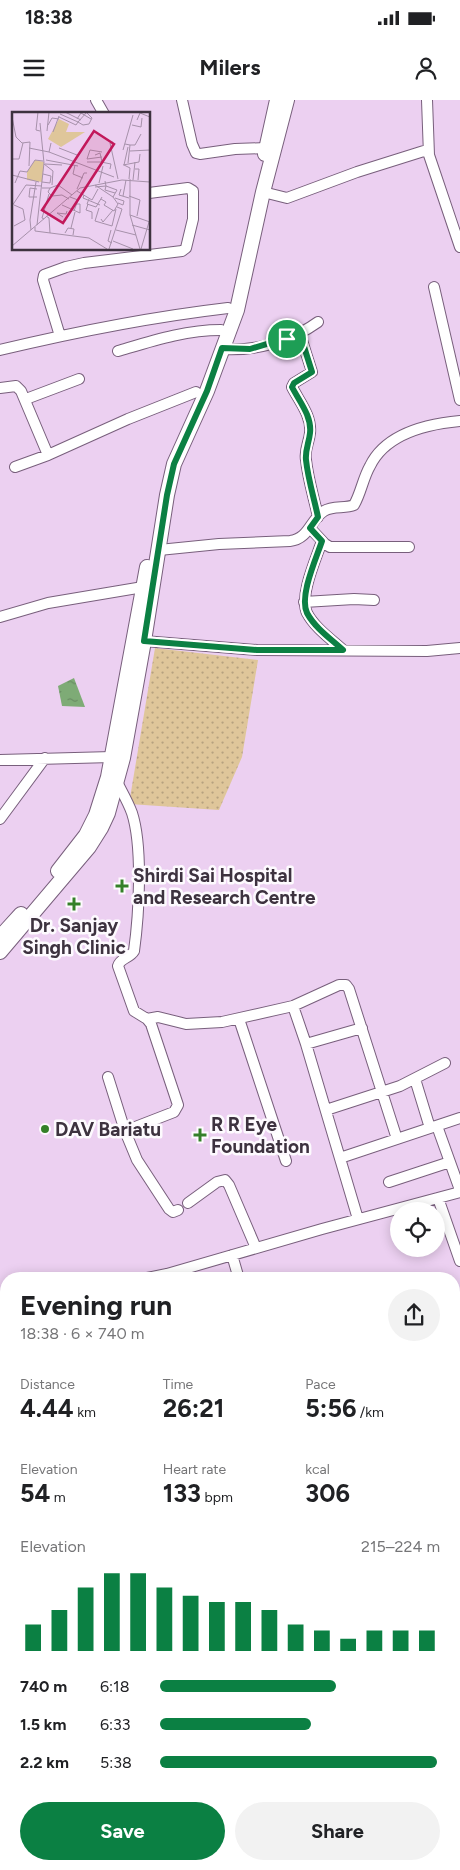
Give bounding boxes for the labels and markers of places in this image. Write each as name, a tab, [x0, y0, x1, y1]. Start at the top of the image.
pin	[266, 318, 308, 360]
place label: Shirdi Sai Hospital and Research Centre	[133, 864, 316, 909]
marker: Shirdi Sai Hospital and Research Centre	[115, 879, 129, 893]
marker: Dr. Sanjay Singh Clinic	[67, 897, 81, 911]
place label: Dr. Sanjay Singh Clinic	[22, 914, 126, 959]
place label: R R Eye Foundation	[211, 1113, 310, 1158]
place label: DAV Bariatu	[55, 1118, 161, 1141]
marker: DAV Bariatu	[39, 1123, 51, 1135]
marker: R R Eye Foundation	[193, 1128, 207, 1142]

